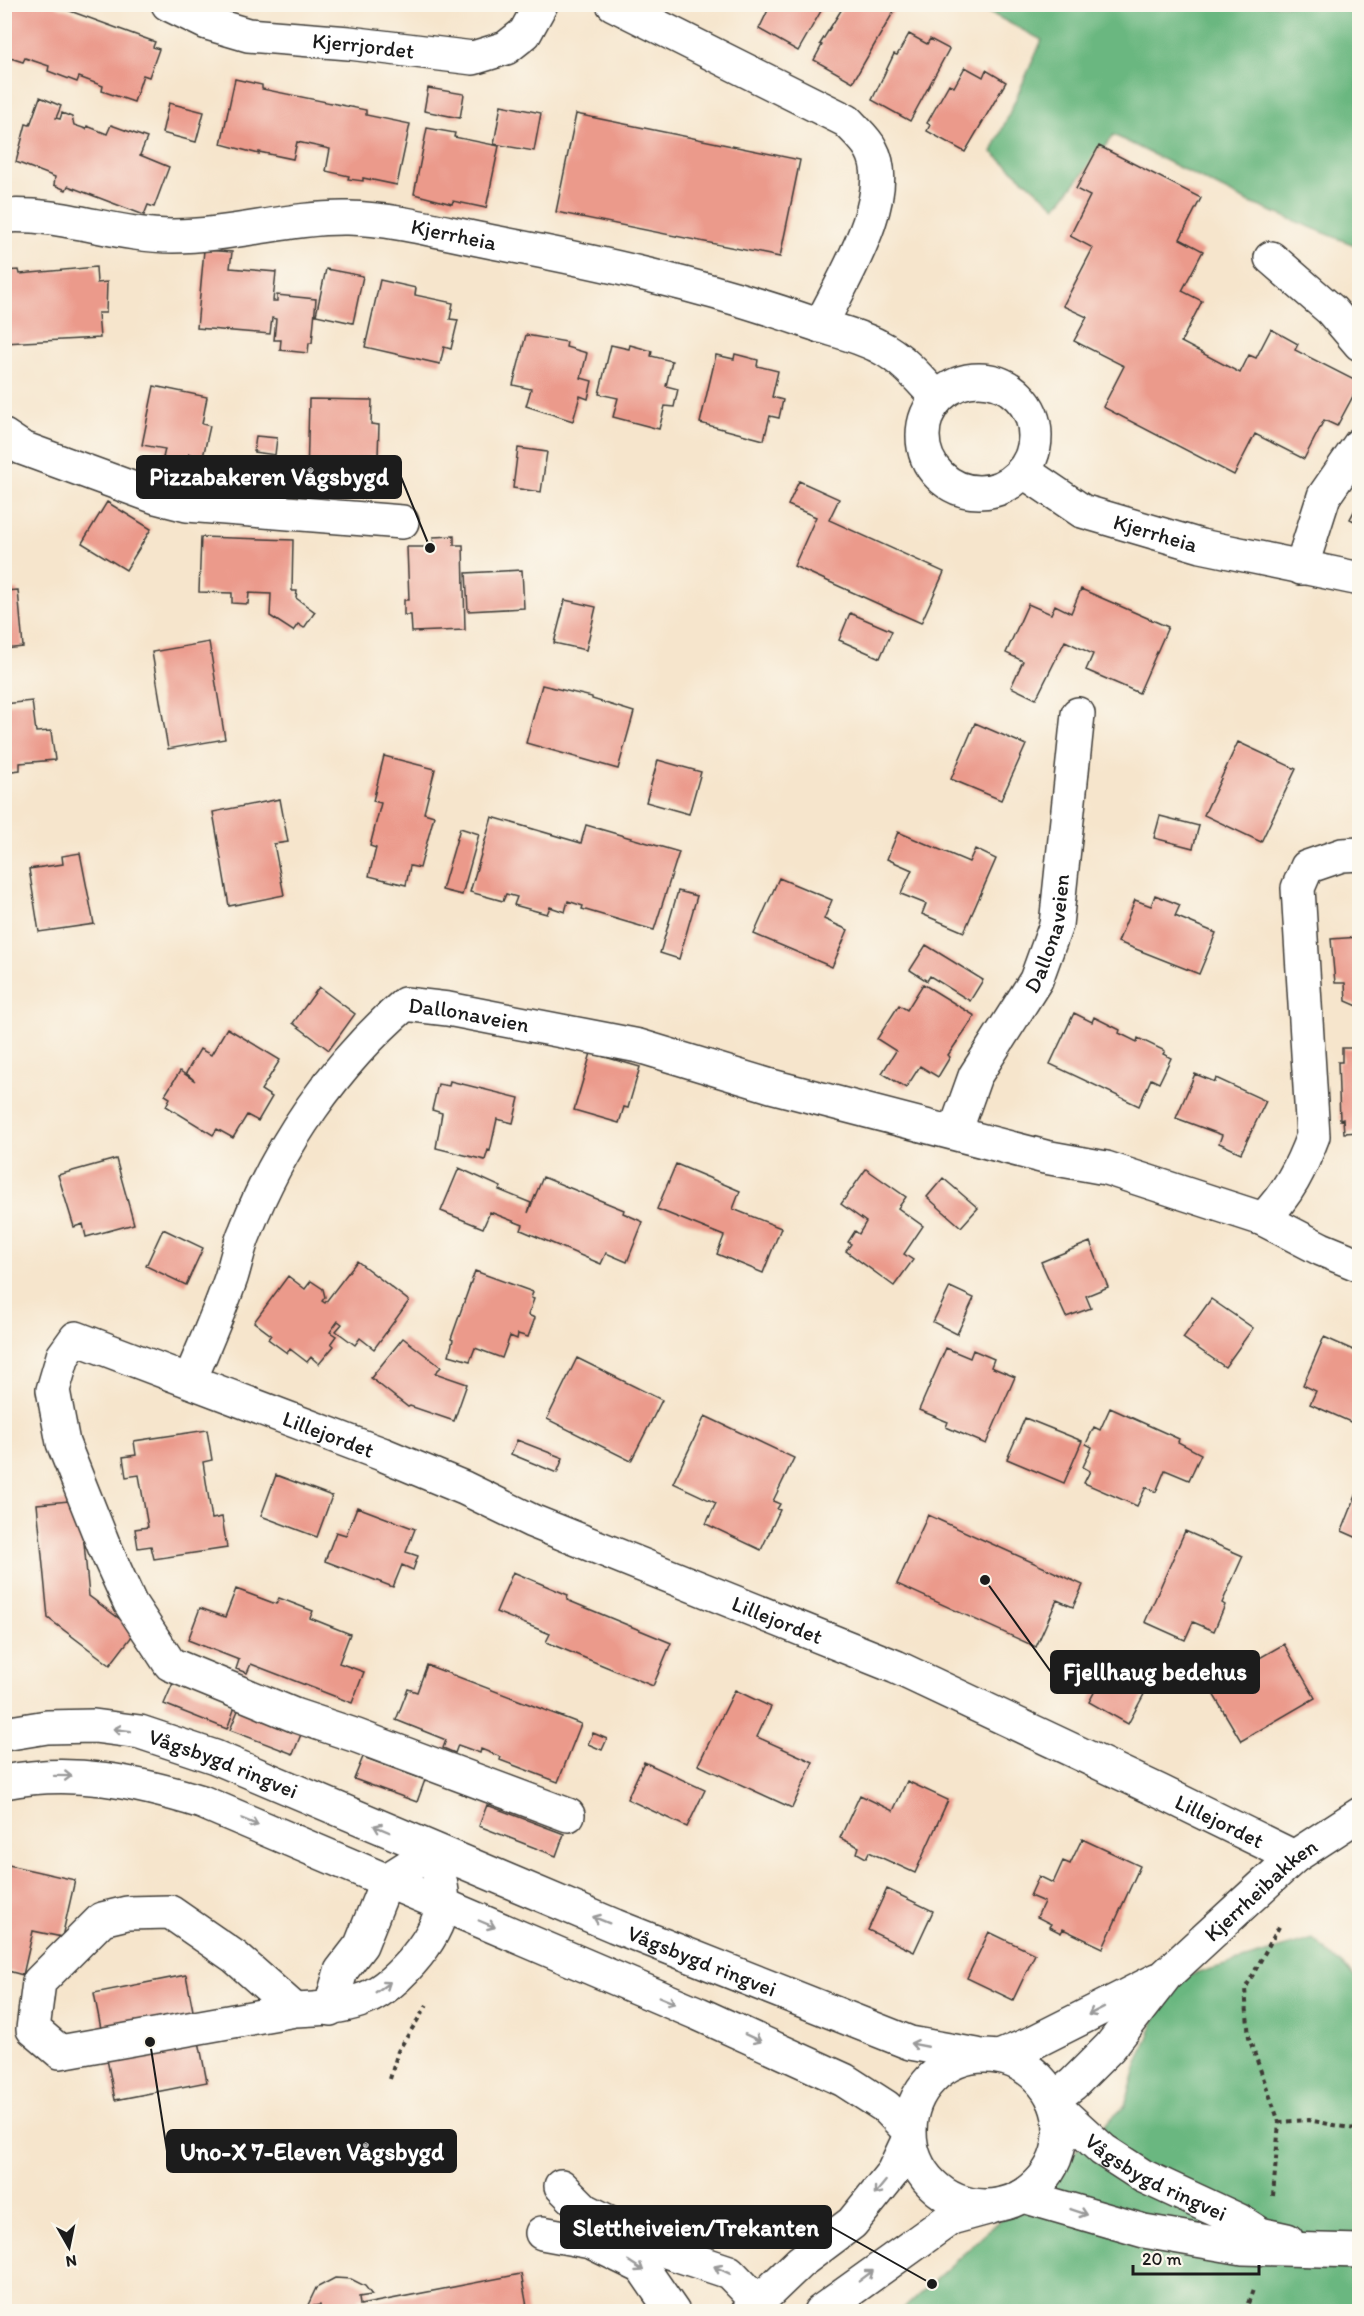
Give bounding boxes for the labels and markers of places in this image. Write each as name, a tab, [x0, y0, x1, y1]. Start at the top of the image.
callout: Pizzabakeren Vågsbygd	[137, 456, 401, 498]
callout: Fjellhaug bedehus	[1051, 1651, 1259, 1693]
callout: Uno-X 7-Eleven Vågsbygd	[167, 2130, 456, 2172]
callout: Slettheiveien/Trekanten	[561, 2206, 831, 2248]

